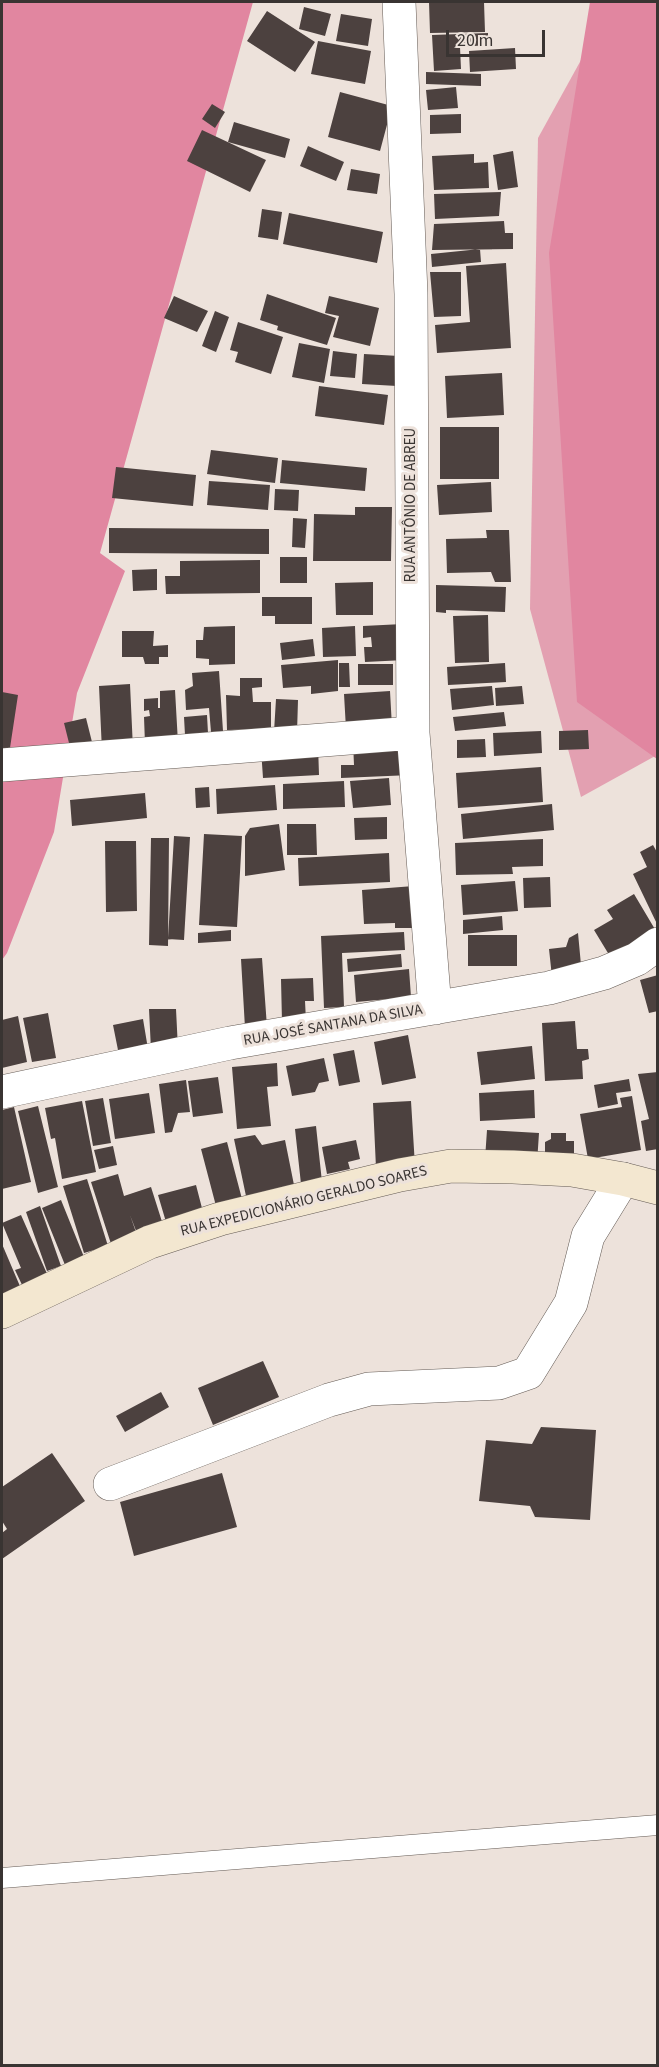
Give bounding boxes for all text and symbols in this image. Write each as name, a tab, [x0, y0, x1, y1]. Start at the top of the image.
scale bar	[449, 18, 548, 56]
text: 20 m	[457, 28, 493, 53]
street label: RUA ANTÔNIO DE ABREU	[403, 428, 421, 582]
street label: RUA JOSÉ SANTANA DA SILVA	[242, 1001, 424, 1051]
street label: RUA EXPEDICIONÁRIO GERALDO SOARES	[179, 1163, 429, 1241]

